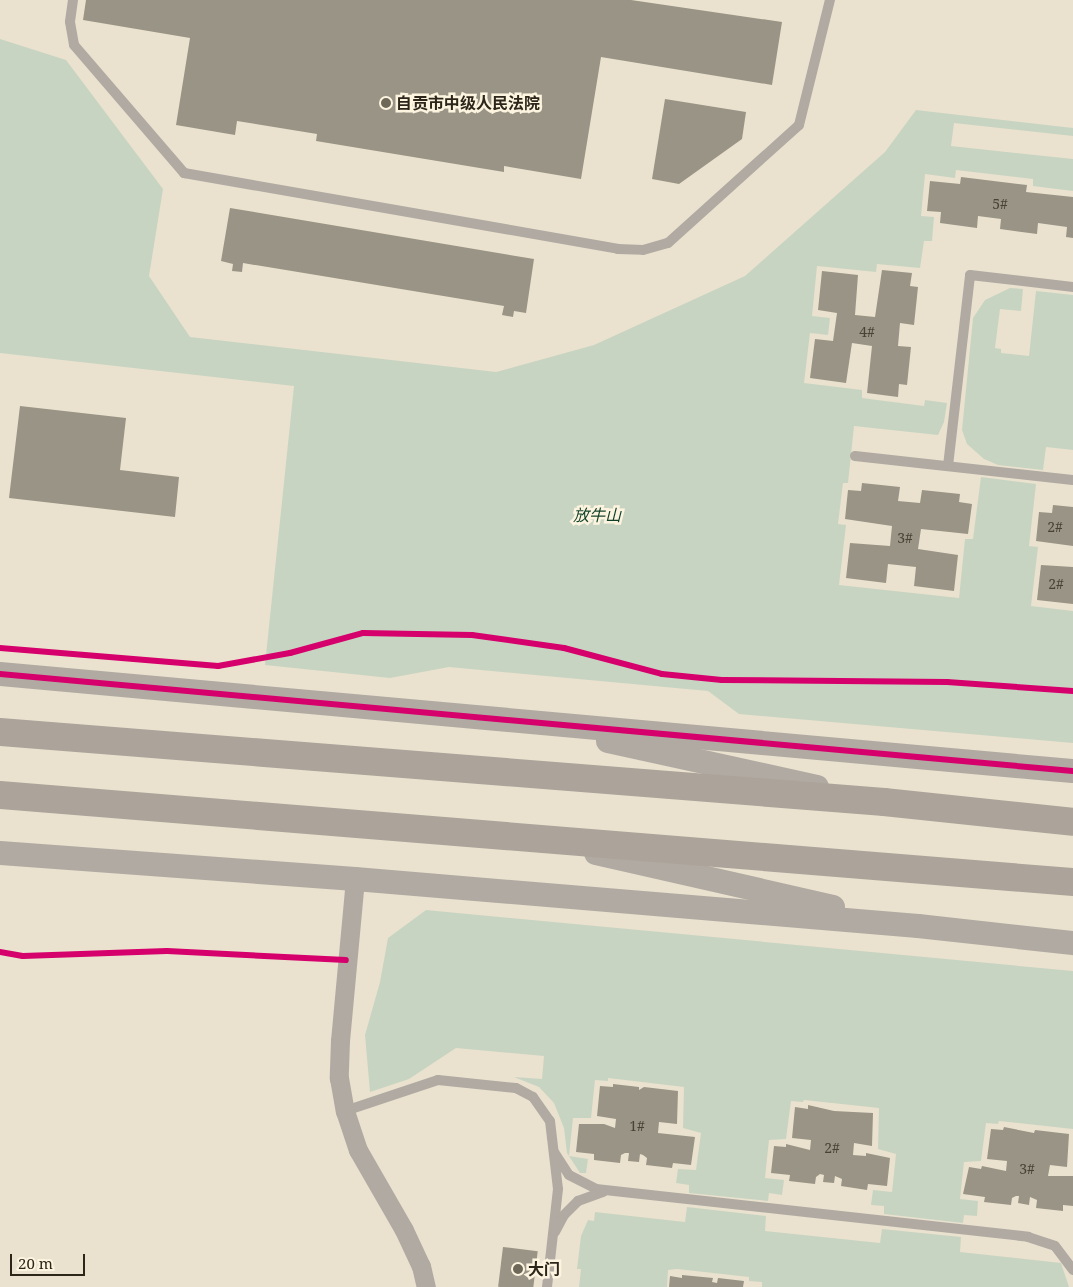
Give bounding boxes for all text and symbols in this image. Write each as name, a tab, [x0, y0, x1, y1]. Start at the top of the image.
place label: 自贡市中级人民法院	[396, 93, 540, 113]
marker: 自贡市中级人民法院	[380, 97, 392, 109]
house number: 5#	[992, 196, 1008, 212]
house number: 4#	[859, 324, 875, 340]
park label: 放牛山	[573, 505, 621, 525]
house number: 2#	[1047, 519, 1063, 535]
house number: 3#	[897, 530, 913, 546]
house number: 2#	[1048, 576, 1064, 592]
house number: 1#	[629, 1118, 645, 1134]
house number: 2#	[824, 1140, 840, 1156]
house number: 3#	[1019, 1161, 1035, 1177]
scale bar	[12, 1244, 88, 1276]
text: 20 m	[18, 1253, 53, 1273]
place label: 大门	[528, 1259, 560, 1279]
marker: 大门	[512, 1263, 524, 1275]

